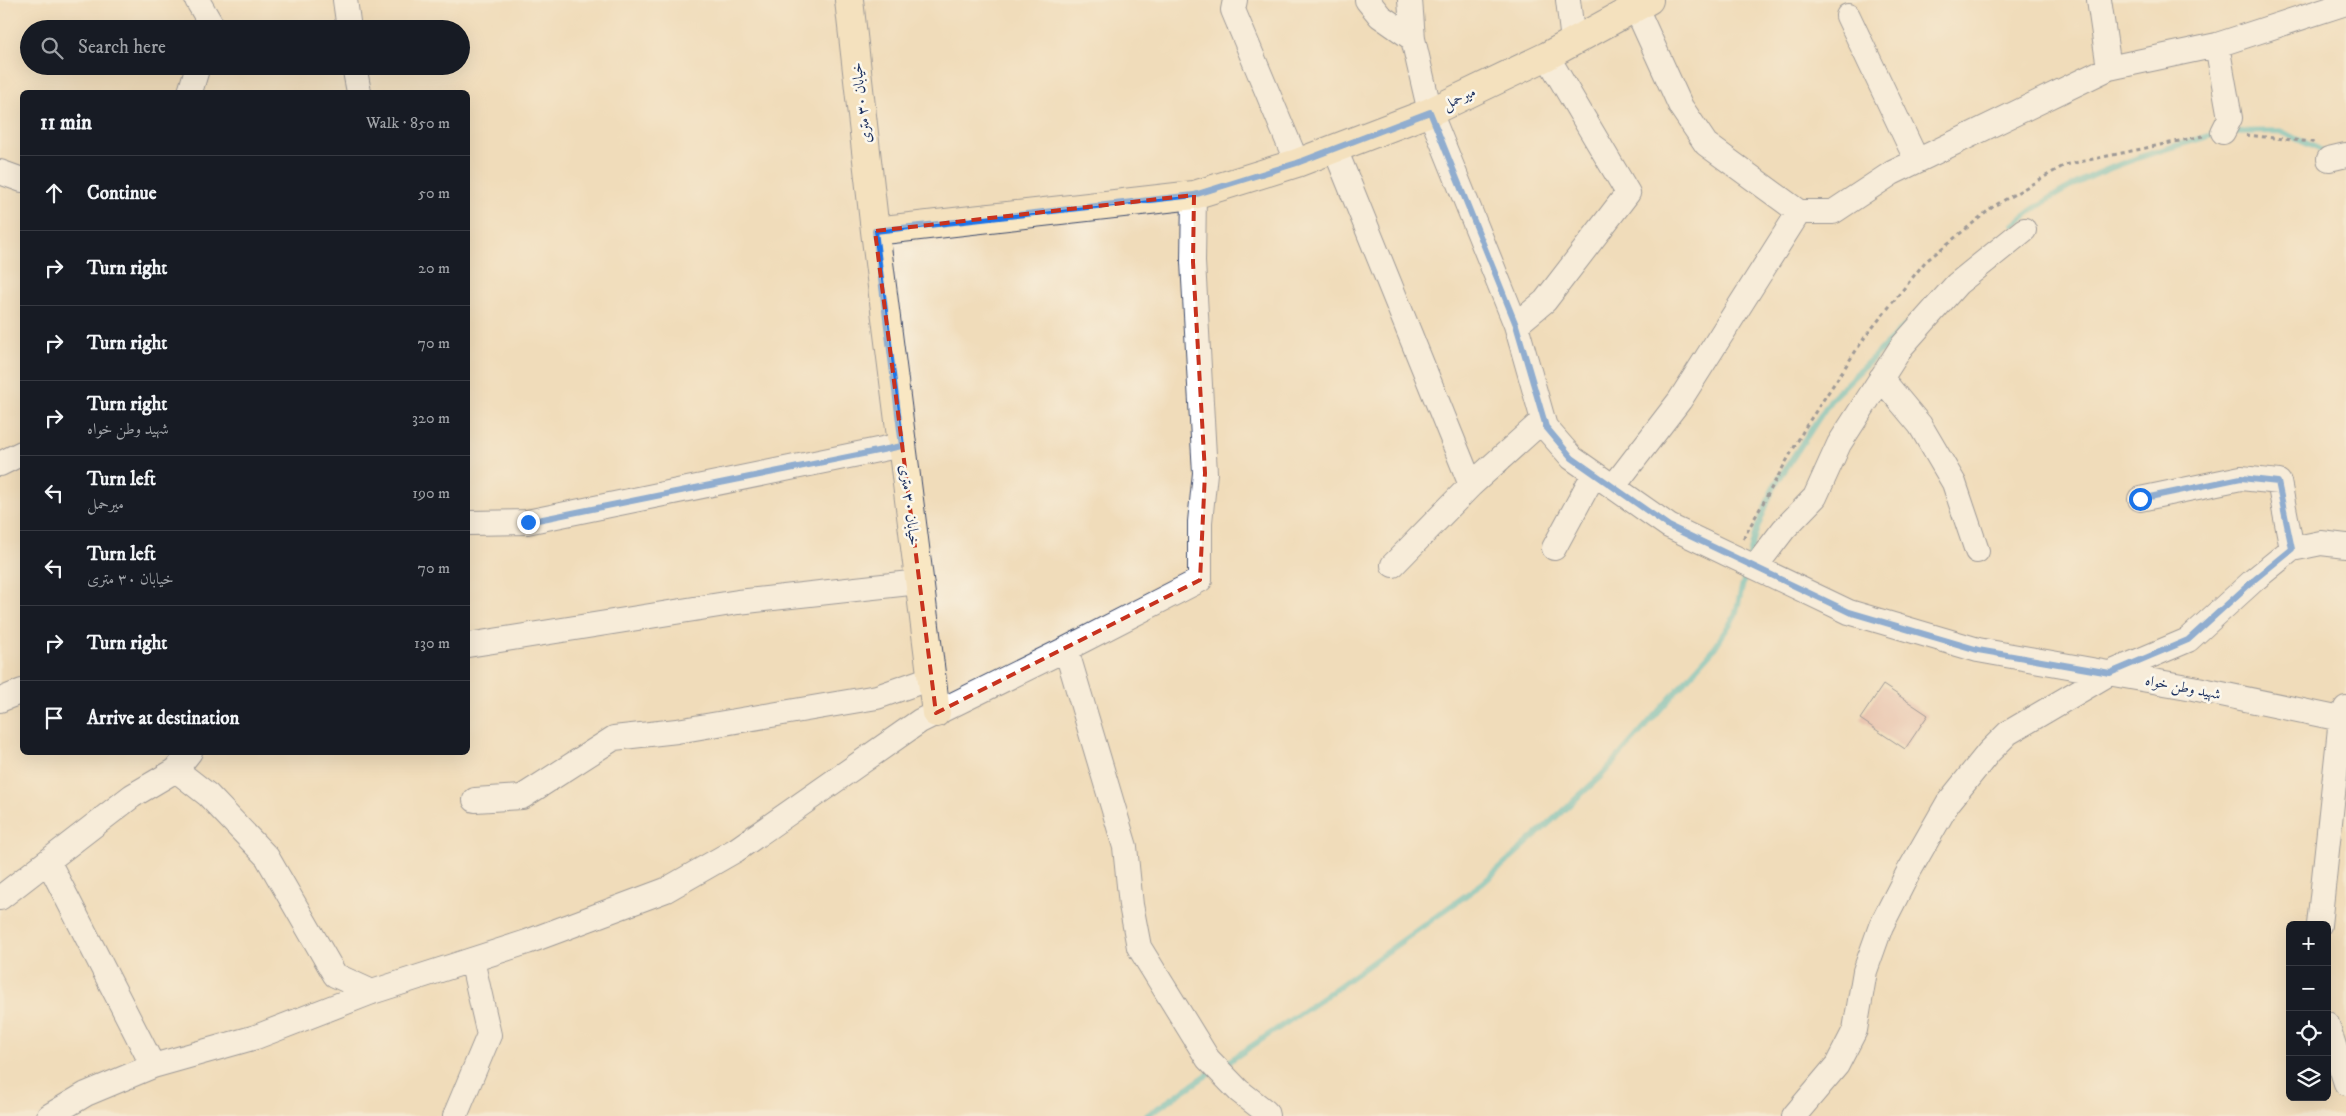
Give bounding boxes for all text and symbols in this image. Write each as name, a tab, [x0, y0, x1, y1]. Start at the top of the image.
search box	[20, 20, 470, 75]
icon: search	[38, 34, 66, 62]
text: Search here	[78, 36, 166, 59]
street label: خیابان ۳۰ متری	[847, 61, 876, 144]
street label: میرحمل	[1439, 82, 1479, 115]
text: 11 min	[40, 110, 92, 136]
text: Walk · 850 m	[366, 113, 450, 133]
icon: ahead	[40, 179, 68, 207]
text: Continue	[87, 182, 157, 205]
text: 50 m	[418, 183, 450, 203]
icon: right	[40, 254, 68, 282]
text: Turn right	[87, 257, 167, 280]
text: 20 m	[418, 258, 450, 278]
icon: right	[40, 329, 68, 357]
text: Turn right	[87, 332, 167, 355]
text: 70 m	[418, 333, 450, 353]
text: Turn right	[87, 393, 167, 416]
icon: right	[40, 404, 68, 432]
text: 320 m	[412, 408, 450, 428]
text: شهید وطن خواه	[87, 419, 169, 439]
street label: خیابان ۳۰ متری	[895, 464, 924, 547]
text: Turn left	[87, 468, 156, 491]
icon: left	[40, 479, 68, 507]
text: 190 m	[412, 483, 450, 503]
route start	[2129, 488, 2152, 511]
text: میرحمل	[87, 494, 124, 514]
route end	[517, 511, 540, 534]
text: Turn left	[87, 543, 156, 566]
icon: left	[40, 554, 68, 582]
text: 70 m	[418, 558, 450, 578]
text: خیابان ۳۰ متری	[87, 569, 174, 589]
icon: right	[40, 629, 68, 657]
text: Turn right	[87, 632, 167, 655]
text: 130 m	[414, 633, 450, 653]
street label: شهید وطن خواه	[2143, 671, 2222, 704]
icon: arrive	[40, 704, 68, 732]
text: Arrive at destination	[87, 707, 239, 730]
map controls	[2286, 921, 2331, 1101]
button: +	[2286, 921, 2331, 966]
button: −	[2286, 966, 2331, 1011]
button: locate	[2286, 1011, 2331, 1056]
button: layers	[2286, 1056, 2331, 1101]

